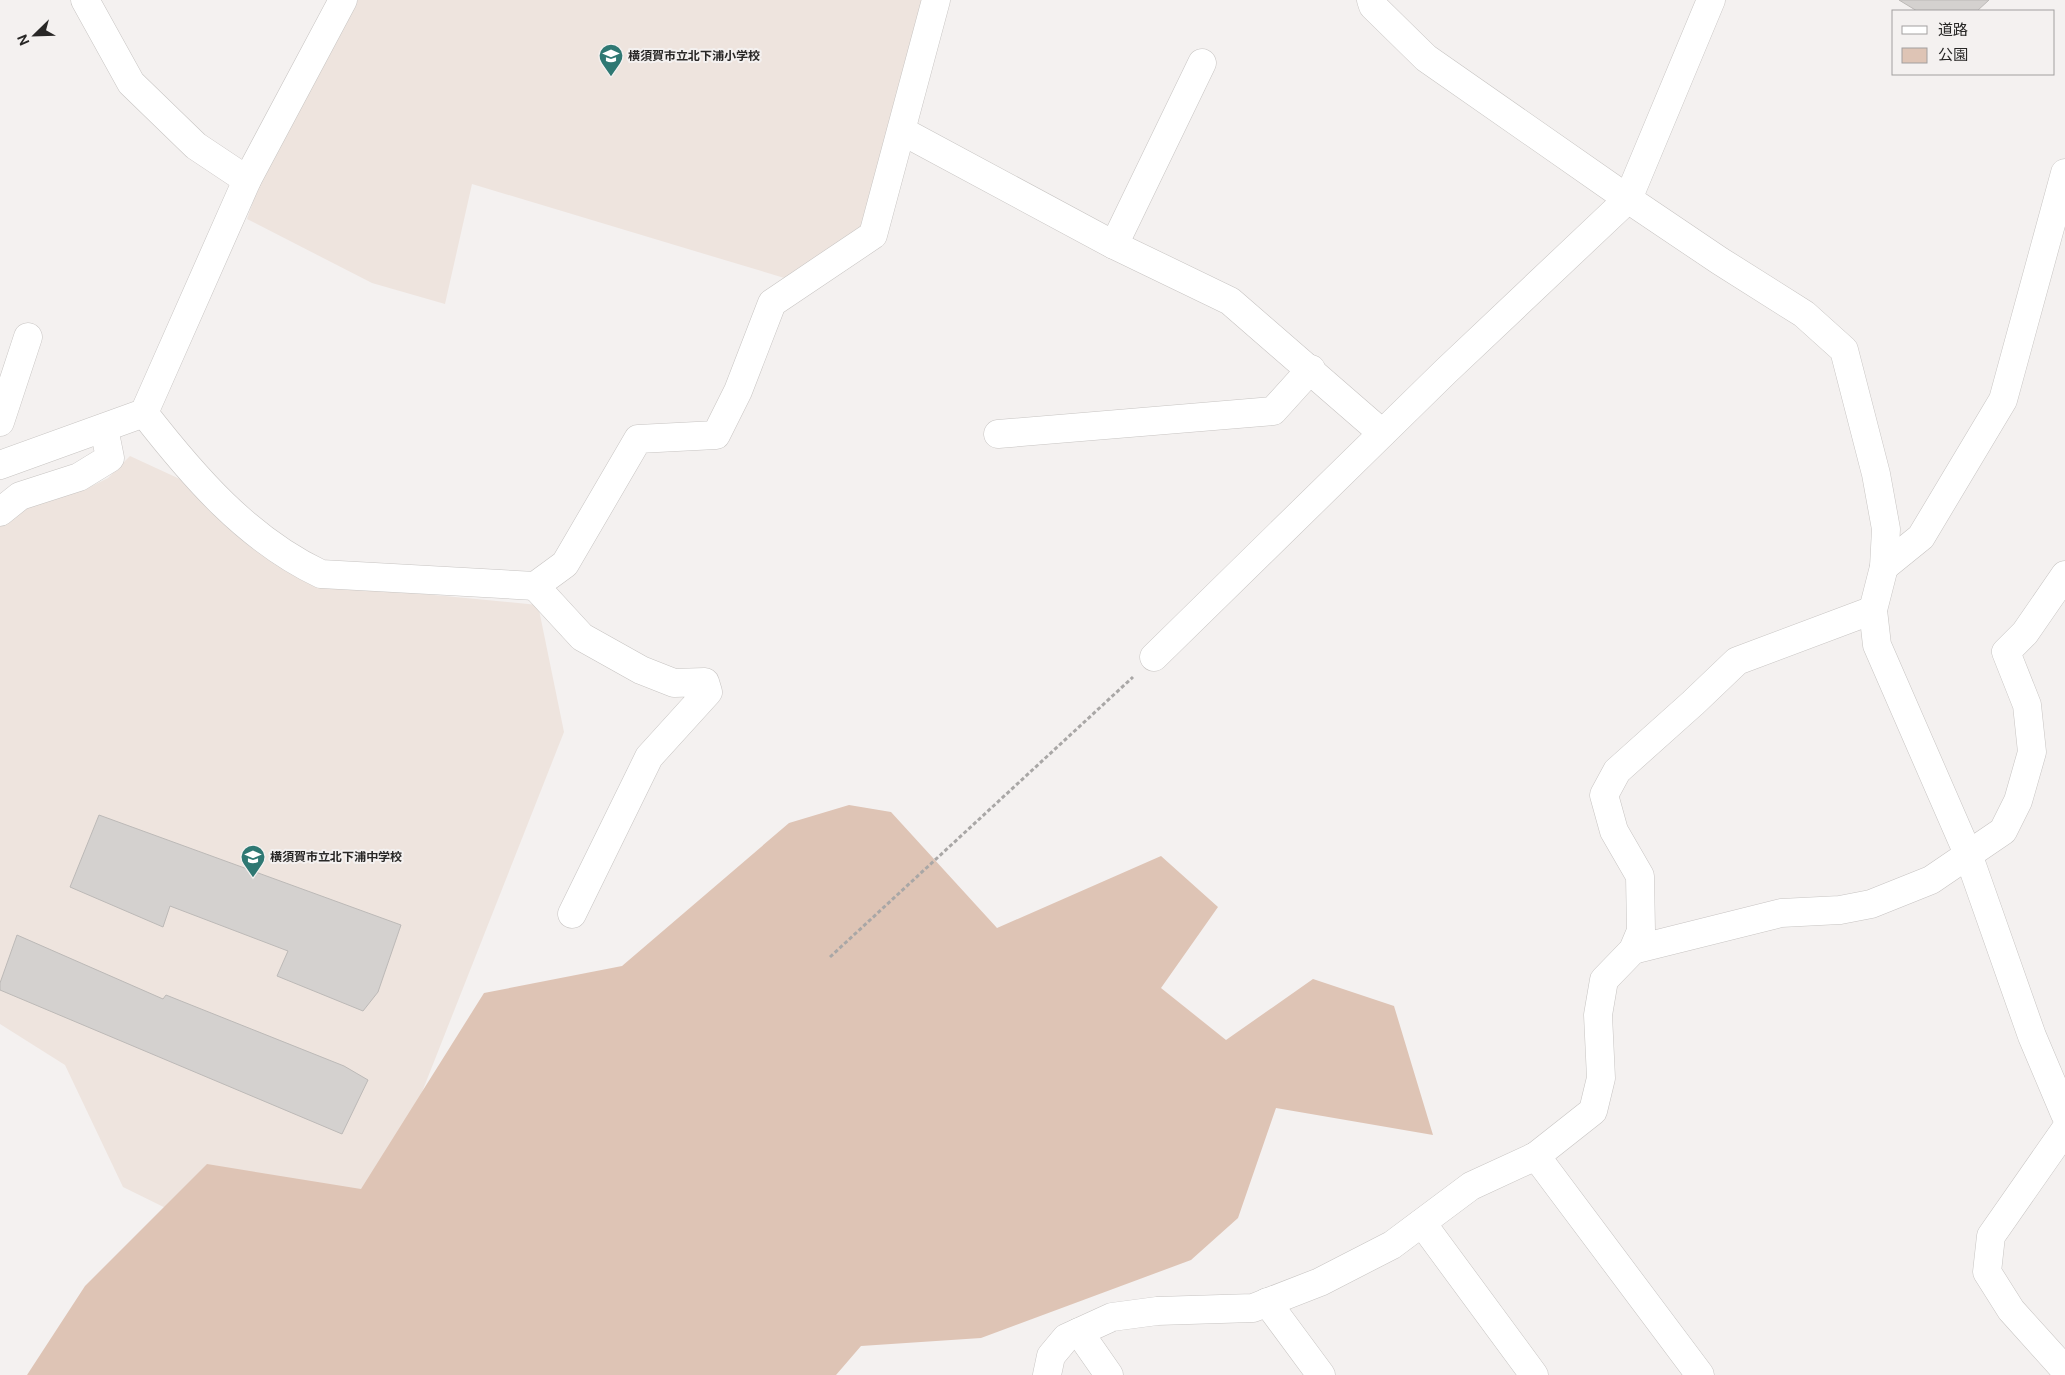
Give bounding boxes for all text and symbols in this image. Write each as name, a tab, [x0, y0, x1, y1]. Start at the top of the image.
north arrow	[10, 10, 60, 60]
legend	[1892, 10, 2055, 75]
text: 道路	[1938, 20, 1968, 40]
text: N	[13, 32, 33, 48]
school or university icon: 横須賀市立北下浦小学校	[598, 43, 624, 77]
text: 公園	[1938, 45, 1968, 65]
place label: 横須賀市立北下浦小学校	[628, 48, 760, 64]
school or university icon: 横須賀市立北下浦中学校	[240, 844, 266, 878]
place label: 横須賀市立北下浦中学校	[270, 849, 402, 865]

